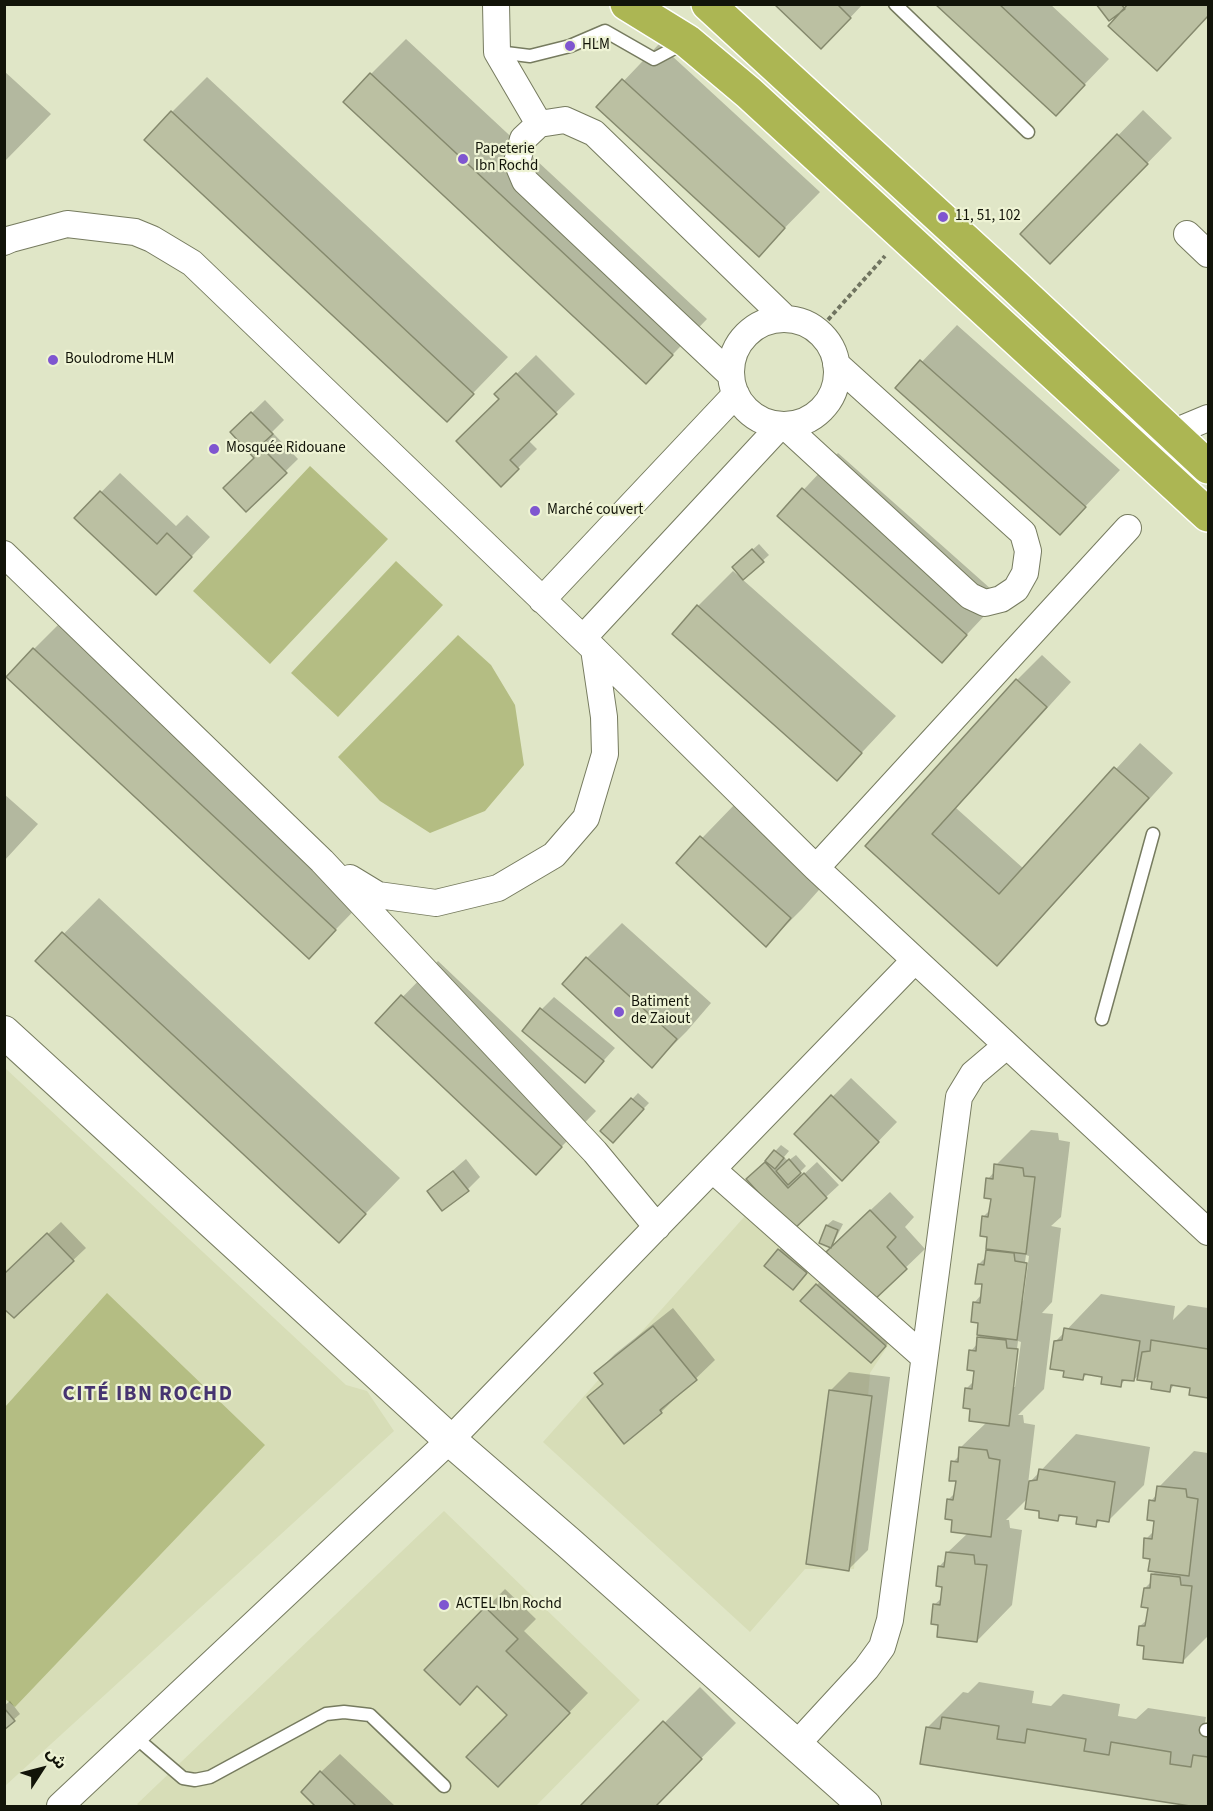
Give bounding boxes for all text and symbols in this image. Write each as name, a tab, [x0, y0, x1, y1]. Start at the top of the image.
place label: HLM	[582, 37, 610, 55]
marker: HLM	[563, 39, 577, 53]
place label: Papeterie Ibn Rochd	[475, 141, 538, 176]
marker: Papeterie Ibn Rochd	[456, 152, 470, 166]
place label: 11, 51, 102	[955, 208, 1021, 226]
marker: 11, 51, 102	[936, 210, 950, 224]
place label: Boulodrome HLM	[65, 351, 174, 369]
marker: Boulodrome HLM	[46, 353, 60, 367]
place label: Mosquée Ridouane	[226, 440, 346, 458]
marker: Mosquée Ridouane	[207, 442, 221, 456]
place label: Marché couvert	[547, 502, 643, 520]
marker: Marché couvert	[528, 504, 542, 518]
place label: Batiment de Zaiout	[631, 994, 690, 1029]
marker: Batiment de Zaiout	[612, 1005, 626, 1019]
district label: CITÉ IBN ROCHD	[62, 1382, 234, 1408]
place label: ACTEL Ibn Rochd	[456, 1596, 562, 1614]
marker: ACTEL Ibn Rochd	[437, 1598, 451, 1612]
north arrow	[12, 1739, 72, 1799]
text: ش	[41, 1743, 72, 1774]

